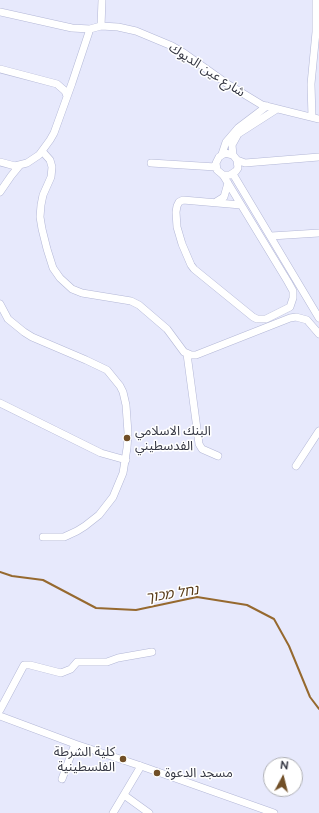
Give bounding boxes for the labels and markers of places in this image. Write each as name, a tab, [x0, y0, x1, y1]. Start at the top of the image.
place label: البنك الاسلامي الفدسطيني	[135, 423, 211, 454]
marker: البنك الاسلامي الفدسطيني	[122, 433, 132, 443]
place label: كلية الشرطة الفلسطينية	[54, 744, 115, 775]
marker: كلية الشرطة الفلسطينية	[118, 754, 128, 764]
place label: مسجد الدعوة	[165, 765, 233, 781]
marker: مسجد الدعوة	[152, 768, 162, 778]

